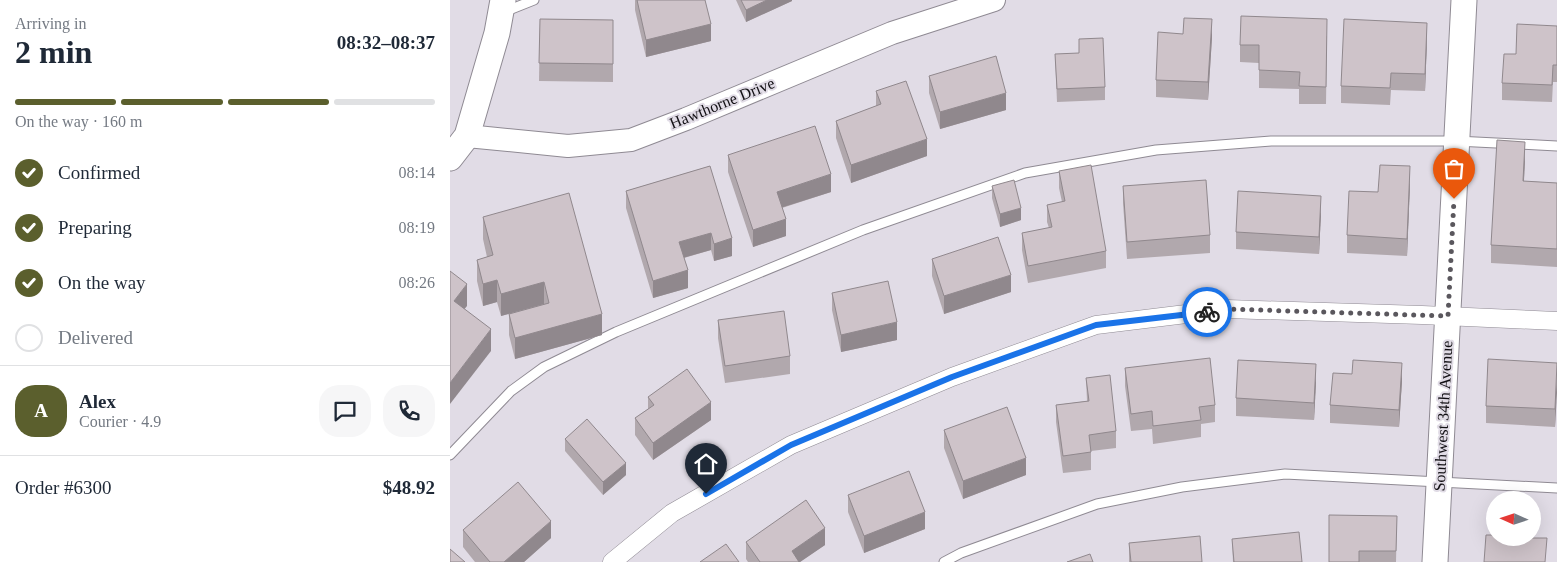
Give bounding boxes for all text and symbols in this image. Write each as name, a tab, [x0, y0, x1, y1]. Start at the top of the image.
text: Arriving in	[15, 15, 87, 32]
text: 08:32–08:37	[337, 32, 435, 53]
text: 2 min	[15, 34, 92, 70]
street label: Hawthorne Drive	[667, 74, 777, 132]
text: On the way · 160 m	[15, 113, 143, 130]
pin	[1433, 148, 1475, 199]
icon: bag	[1440, 155, 1468, 183]
icon: check	[15, 159, 43, 187]
text: Confirmed	[58, 162, 140, 183]
text: 08:14	[399, 164, 435, 181]
icon: check	[15, 214, 43, 242]
text: Preparing	[58, 217, 132, 238]
text: 08:19	[399, 219, 435, 236]
icon: check	[15, 269, 43, 297]
text: On the way	[58, 272, 146, 293]
text: 08:26	[399, 274, 435, 291]
courier	[1182, 287, 1232, 337]
icon: bike	[1193, 298, 1221, 326]
text: Delivered	[58, 327, 133, 348]
street label: Southwest 34th Avenue	[1431, 340, 1455, 492]
button: chat	[319, 385, 371, 437]
button: phone	[383, 385, 435, 437]
text: Alex	[79, 391, 116, 412]
text: A	[34, 400, 48, 421]
text: Courier · 4.9	[79, 413, 161, 430]
pin	[685, 443, 727, 494]
icon: home	[692, 450, 720, 478]
text: Order #6300	[15, 477, 112, 498]
text: $48.92	[383, 477, 435, 498]
north arrow	[1486, 491, 1541, 546]
map controls	[1486, 491, 1541, 546]

